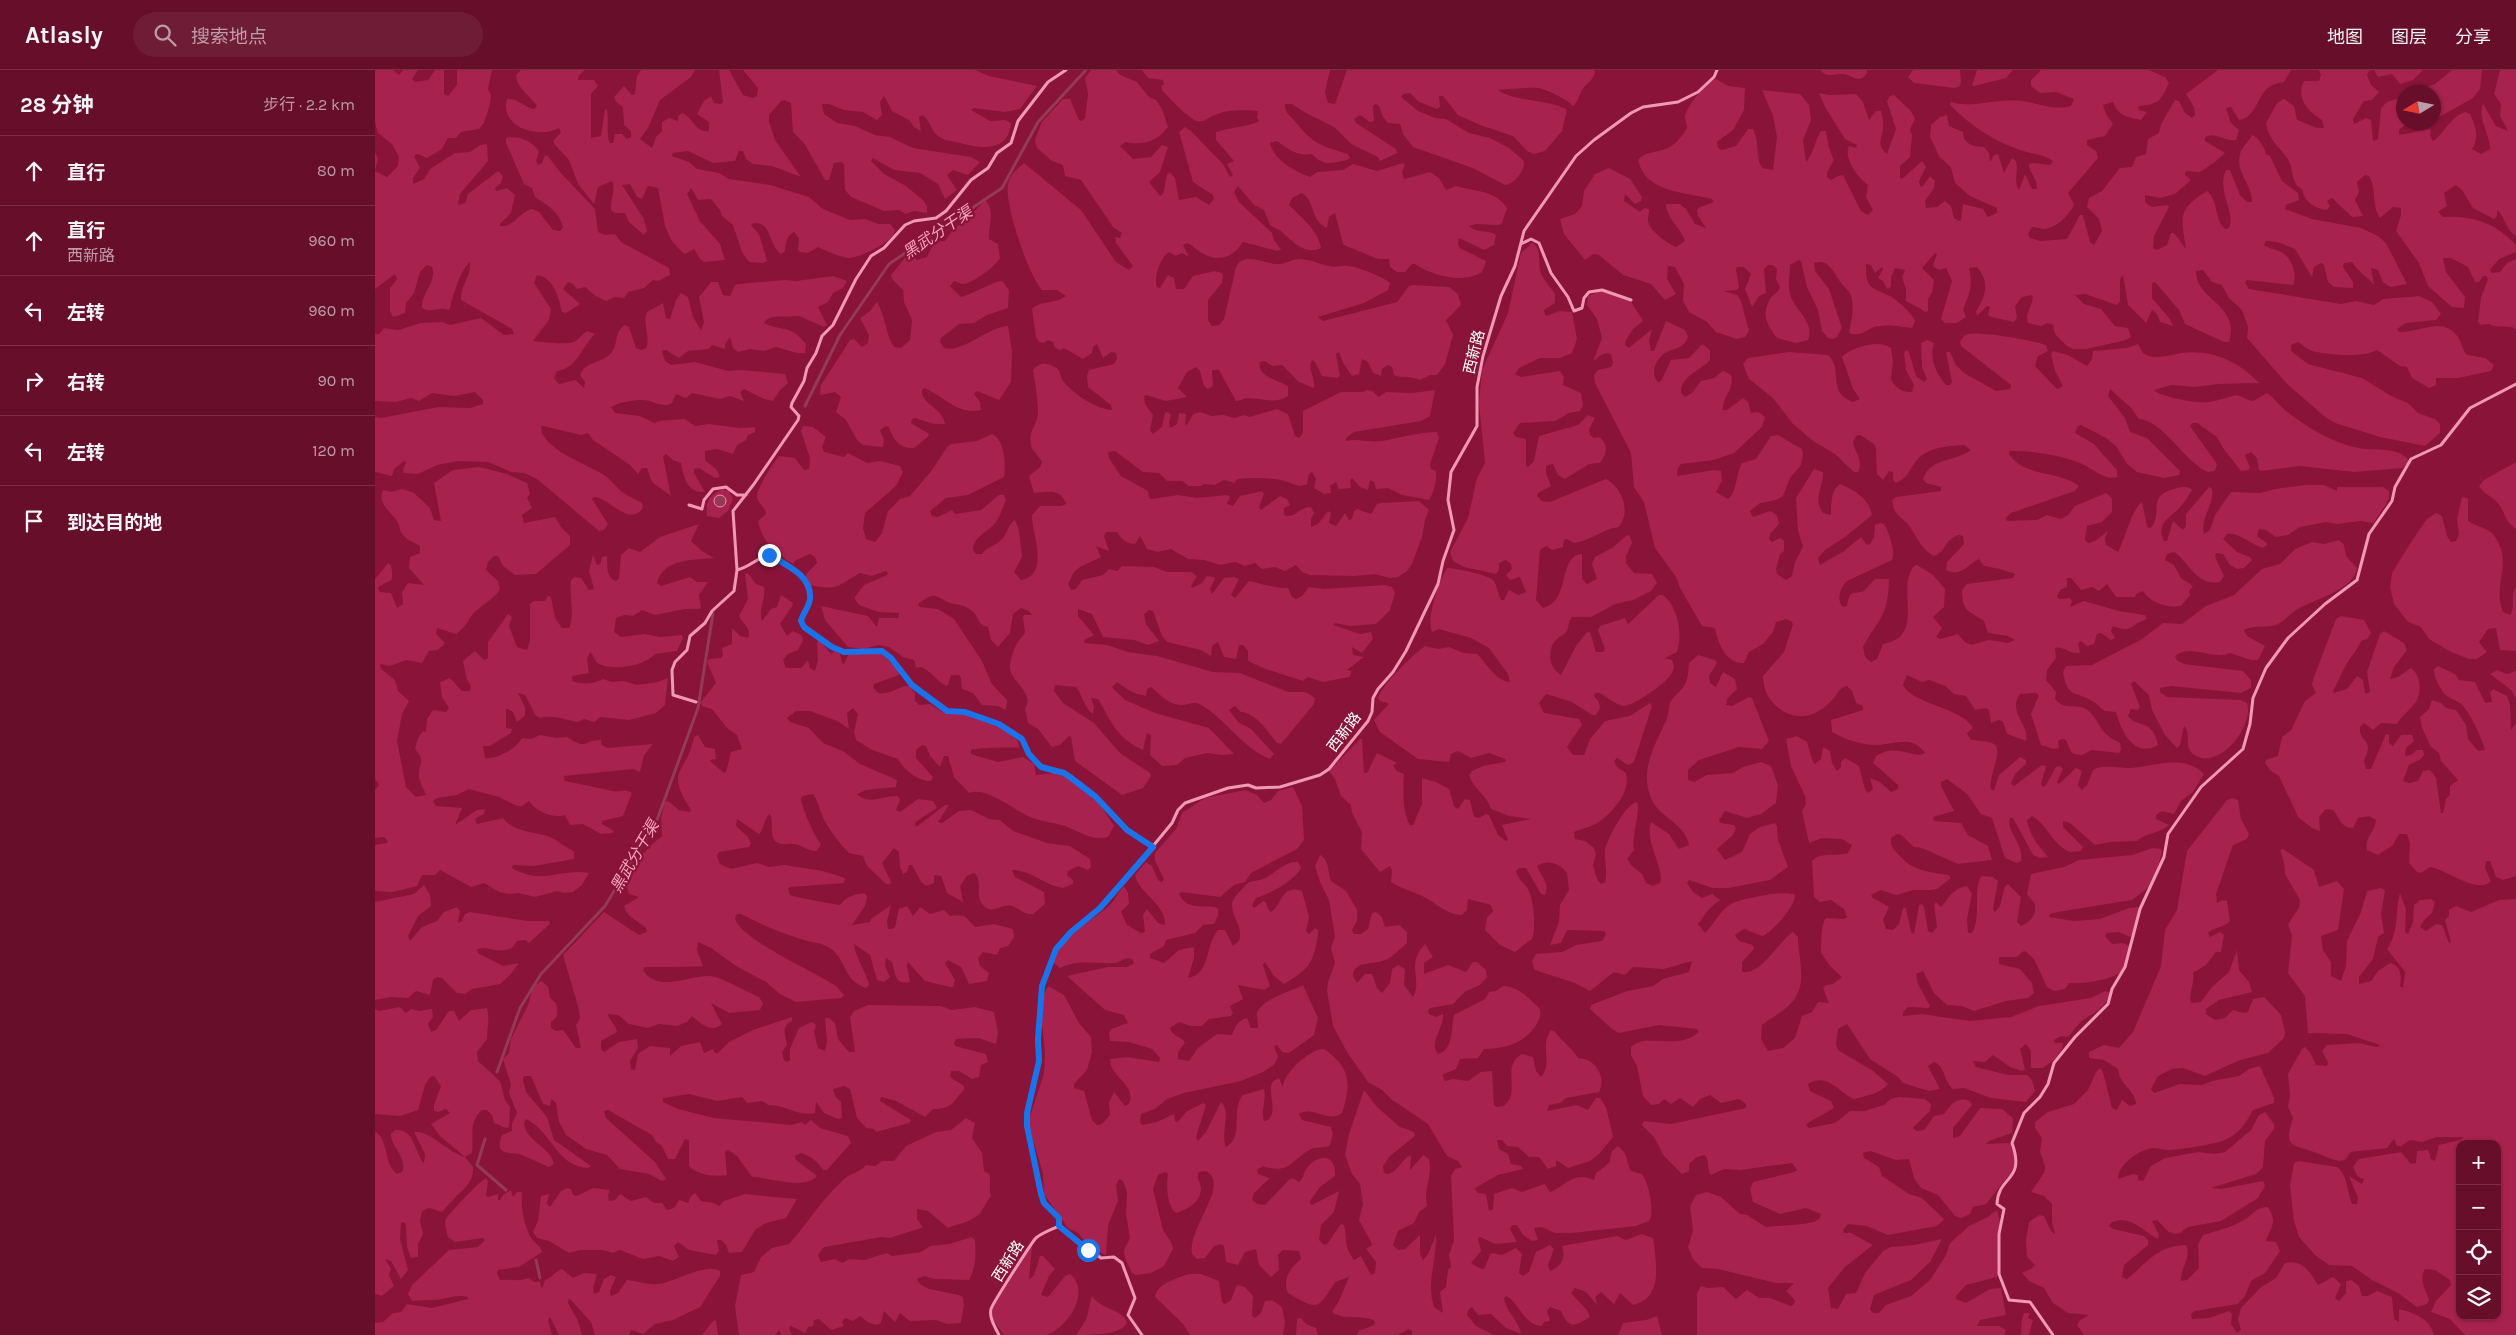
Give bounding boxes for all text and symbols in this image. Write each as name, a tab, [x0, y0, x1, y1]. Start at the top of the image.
search box	[133, 12, 483, 57]
text: Atlasly	[25, 21, 103, 49]
icon: search	[151, 21, 179, 49]
text: 搜索地点	[191, 26, 267, 48]
text: 地图	[2327, 26, 2363, 48]
text: 图层	[2391, 26, 2427, 48]
text: 分享	[2455, 26, 2491, 48]
north arrow	[2396, 85, 2441, 130]
text: 28 分钟	[20, 93, 94, 117]
text: 步行 · 2.2 km	[263, 95, 355, 114]
icon: ahead	[20, 157, 48, 185]
text: 80 m	[317, 161, 355, 180]
text: 直行	[67, 162, 105, 184]
water label: 黑武分干渠	[899, 201, 977, 263]
text: 直行	[67, 220, 105, 242]
icon: ahead	[20, 227, 48, 255]
text: 960 m	[308, 231, 355, 250]
text: 西新路	[67, 246, 115, 265]
icon: left	[20, 297, 48, 325]
text: 960 m	[308, 301, 355, 320]
text: 左转	[67, 302, 105, 324]
street label: 西新路	[1460, 328, 1488, 376]
icon: right	[20, 367, 48, 395]
text: 90 m	[317, 371, 355, 390]
text: 右转	[67, 372, 105, 394]
icon: left	[20, 437, 48, 465]
text: 120 m	[312, 441, 355, 460]
text: 左转	[67, 442, 105, 464]
icon: arrive	[20, 507, 48, 535]
text: 到达目的地	[67, 512, 162, 534]
route end	[758, 544, 781, 567]
street label: 西新路	[1323, 709, 1365, 755]
water label: 黑武分干渠	[606, 815, 664, 896]
map controls	[2456, 1140, 2501, 1320]
button: +	[2456, 1140, 2501, 1185]
button: −	[2456, 1185, 2501, 1230]
button: locate	[2456, 1230, 2501, 1275]
street label: 西新路	[988, 1237, 1028, 1285]
route start	[1077, 1239, 1100, 1262]
button: layers	[2456, 1275, 2501, 1320]

